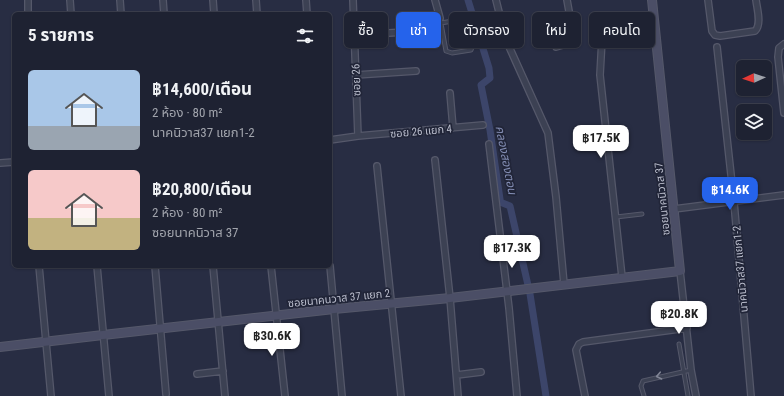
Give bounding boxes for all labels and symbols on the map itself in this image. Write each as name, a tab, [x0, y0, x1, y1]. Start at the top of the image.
north arrow	[736, 60, 772, 96]
street label: ซอย 26	[349, 64, 364, 96]
street label: ซอย 26 แยก 4	[390, 122, 453, 141]
water label: คลองสองตอน	[492, 124, 520, 196]
pin: ฿17.5K	[568, 125, 634, 159]
street label: ซอยนาคนิวาส 37	[652, 162, 673, 236]
pin: ฿14.6K	[697, 177, 763, 211]
street label: นาคนิวาส37 แยก1-2	[730, 225, 751, 313]
pin: ฿17.3K	[479, 235, 545, 269]
street label: ซอยนาคนวาส 37 แยก 2	[287, 287, 391, 310]
pin: ฿20.8K	[646, 301, 712, 335]
pin: ฿30.6K	[239, 323, 305, 357]
one-way arrow	[656, 372, 662, 380]

